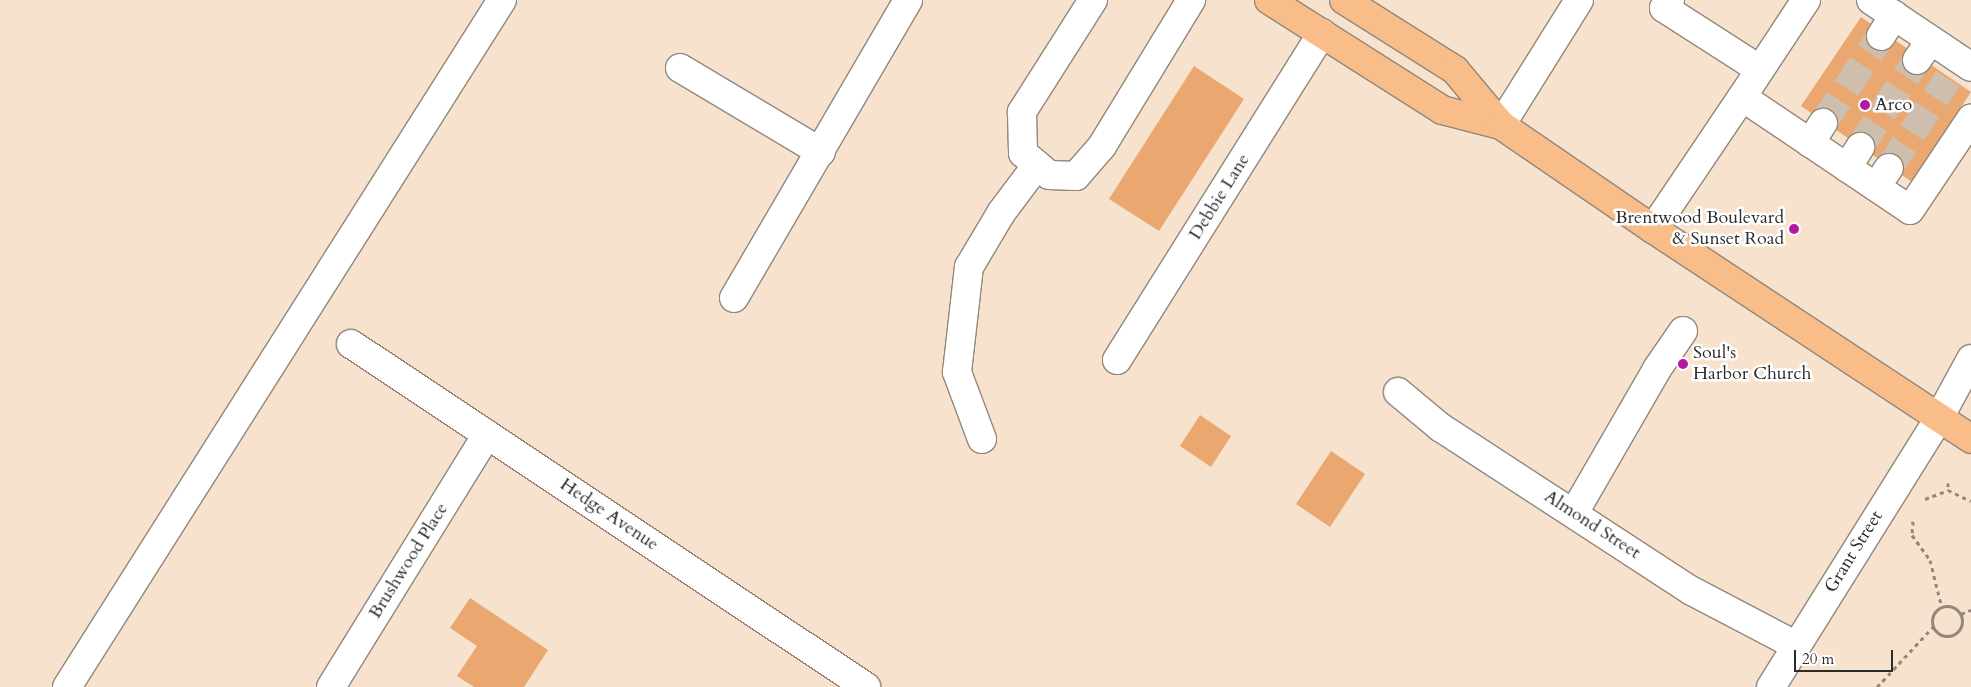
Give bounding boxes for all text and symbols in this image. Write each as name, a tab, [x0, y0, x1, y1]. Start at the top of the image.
place label: Arco	[1875, 94, 1912, 116]
marker: Arco	[1859, 99, 1871, 111]
street label: Debbie Lane	[1185, 150, 1255, 244]
place label: Brentwood Boulevard & Sunset Road	[1615, 208, 1784, 250]
marker: Brentwood Boulevard & Sunset Road	[1788, 223, 1800, 235]
place label: Soul's Harbor Church	[1693, 343, 1811, 386]
marker: Soul's Harbor Church	[1677, 358, 1689, 370]
street label: Hedge Avenue	[556, 474, 662, 556]
street label: Almond Street	[1540, 486, 1644, 564]
street label: Brushwood Place	[365, 499, 453, 623]
street label: Grant Street	[1820, 507, 1888, 597]
scale bar	[1796, 640, 1895, 672]
text: 20 m	[1802, 649, 1834, 669]

